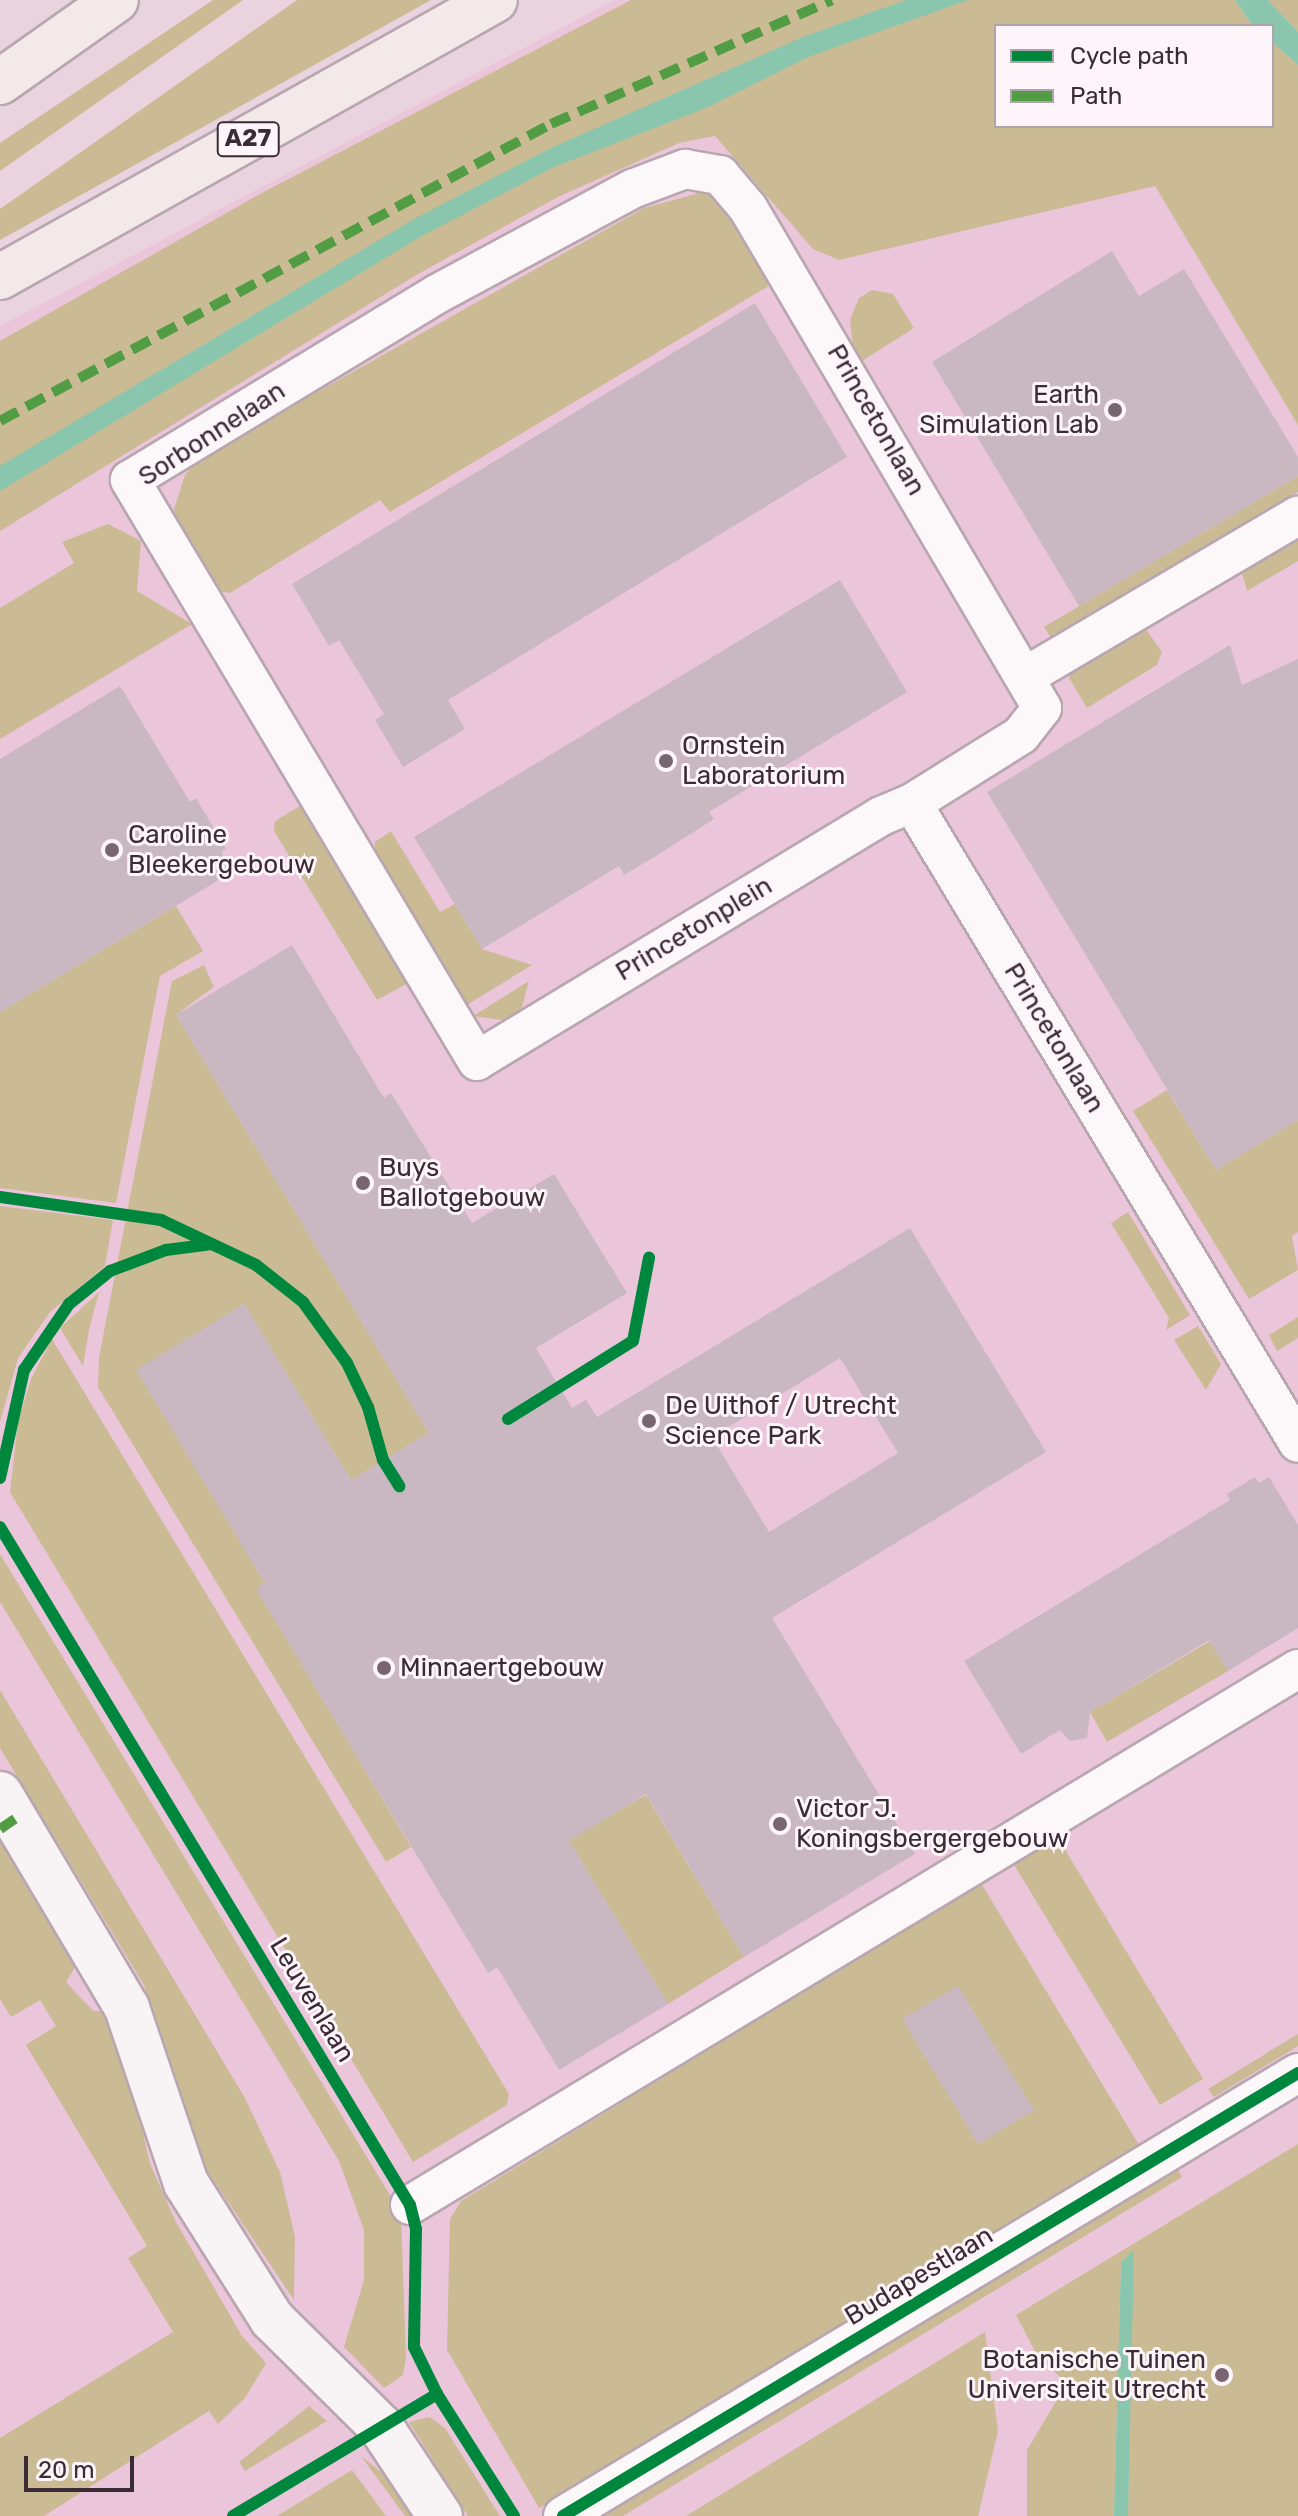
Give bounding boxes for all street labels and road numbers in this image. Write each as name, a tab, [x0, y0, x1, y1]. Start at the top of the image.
road number: A27	[216, 119, 280, 159]
street label: Princetonlaan	[820, 339, 932, 501]
street label: Sorbonnelaan	[133, 375, 291, 493]
street label: Princetonplein	[610, 870, 778, 988]
street label: Princetonlaan	[997, 958, 1111, 1118]
street label: Leuvenlaan	[263, 1932, 361, 2068]
street label: Budapestlaan	[839, 2220, 999, 2332]

